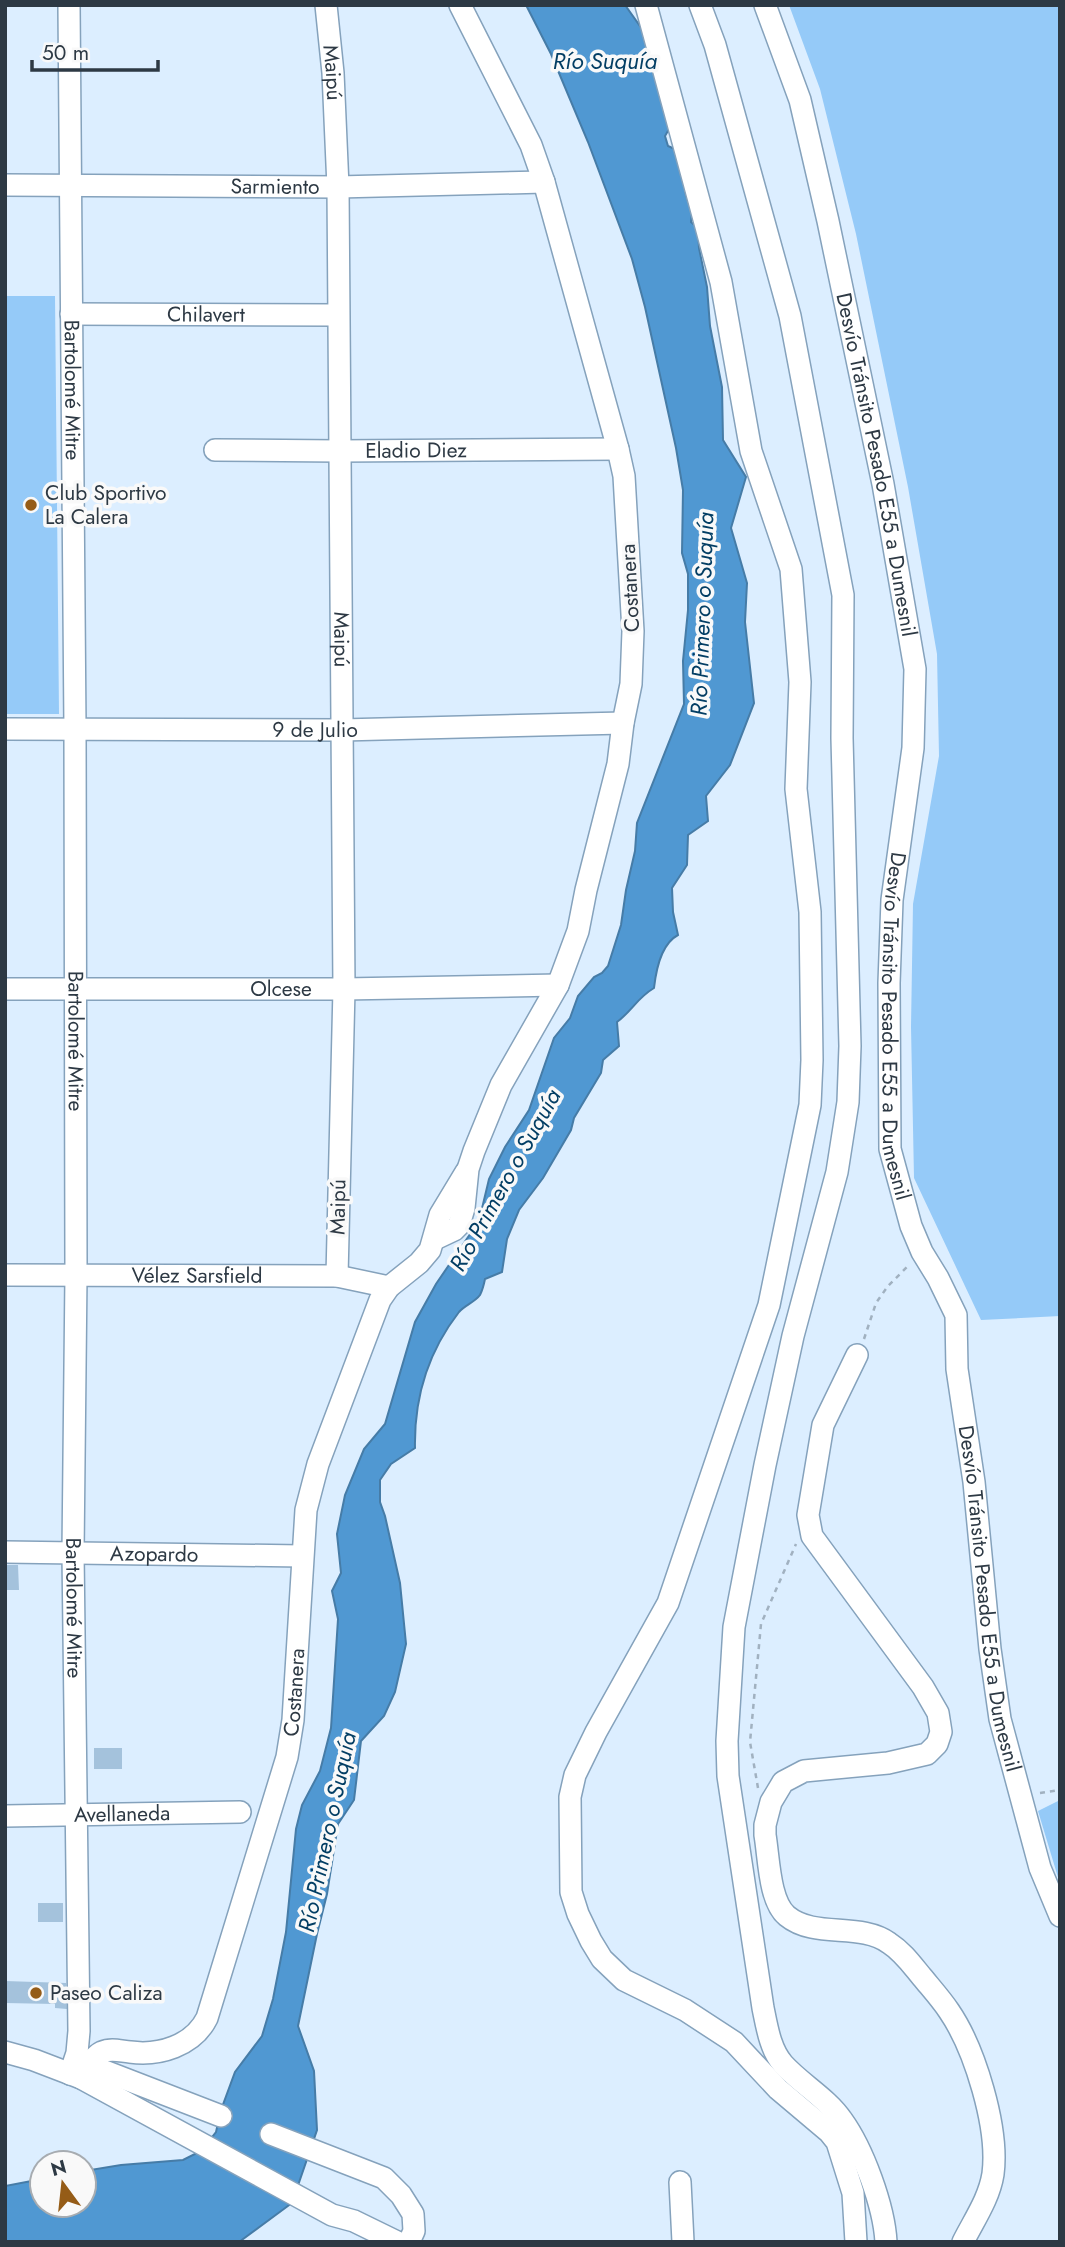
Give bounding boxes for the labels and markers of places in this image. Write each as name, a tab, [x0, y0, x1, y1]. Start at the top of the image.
place label: Club Sportivo La Calera	[45, 478, 167, 532]
marker: Club Sportivo La Calera	[23, 497, 39, 513]
place label: Paseo Caliza	[50, 1978, 163, 2008]
marker: Paseo Caliza	[28, 1985, 44, 2001]

